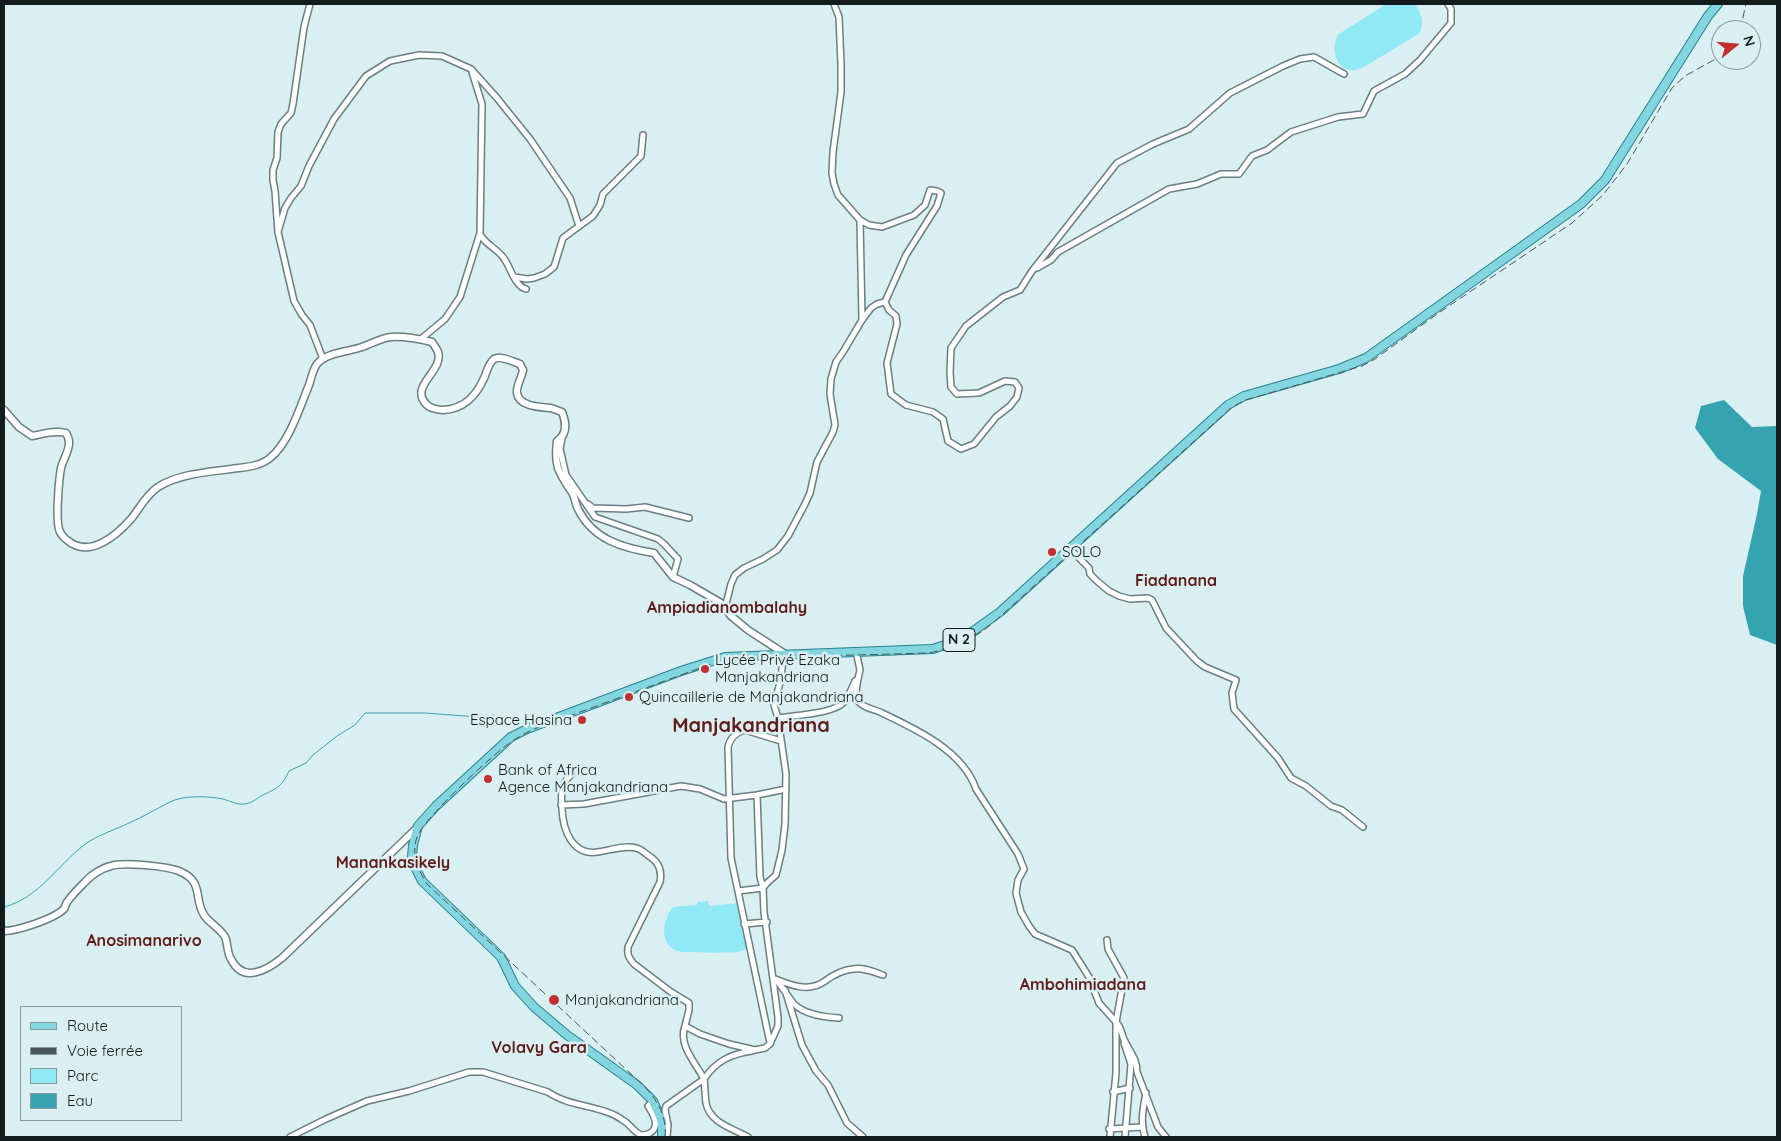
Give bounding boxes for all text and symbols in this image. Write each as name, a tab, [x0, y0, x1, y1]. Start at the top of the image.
north arrow	[1711, 20, 1761, 70]
text: N	[1739, 33, 1759, 48]
place label: SOLO	[1062, 543, 1101, 561]
marker: SOLO	[1046, 546, 1058, 558]
district label: Fiadanana	[1135, 571, 1217, 591]
district label: Ampiadianombalahy	[647, 598, 807, 618]
road number: N 2	[943, 628, 975, 652]
place label: Lycée Privé Ezaka Manjakandriana	[715, 651, 840, 686]
marker: Lycée Privé Ezaka Manjakandriana	[699, 663, 711, 675]
place label: Quincaillerie de Manjakandriana	[639, 688, 864, 706]
marker: Quincaillerie de Manjakandriana	[623, 691, 635, 703]
place label: Espace Hasina	[470, 711, 572, 729]
marker: Espace Hasina	[576, 714, 588, 726]
district label: Manjakandriana	[672, 714, 830, 738]
place label: Bank of Africa Agence Manjakandriana	[498, 761, 668, 796]
marker: Bank of Africa Agence Manjakandriana	[482, 773, 494, 785]
district label: Manankasikely	[336, 853, 450, 873]
district label: Anosimanarivo	[86, 931, 202, 951]
district label: Ambohimiadana	[1020, 975, 1146, 995]
place label: Manjakandriana	[565, 991, 679, 1009]
marker: Manjakandriana	[547, 993, 561, 1007]
legend	[20, 1006, 182, 1121]
text: Route	[67, 1016, 108, 1035]
district label: Volavy Gara	[491, 1038, 587, 1058]
text: Voie ferrée	[67, 1041, 143, 1060]
text: Parc	[67, 1066, 98, 1085]
text: Eau	[67, 1091, 93, 1110]

